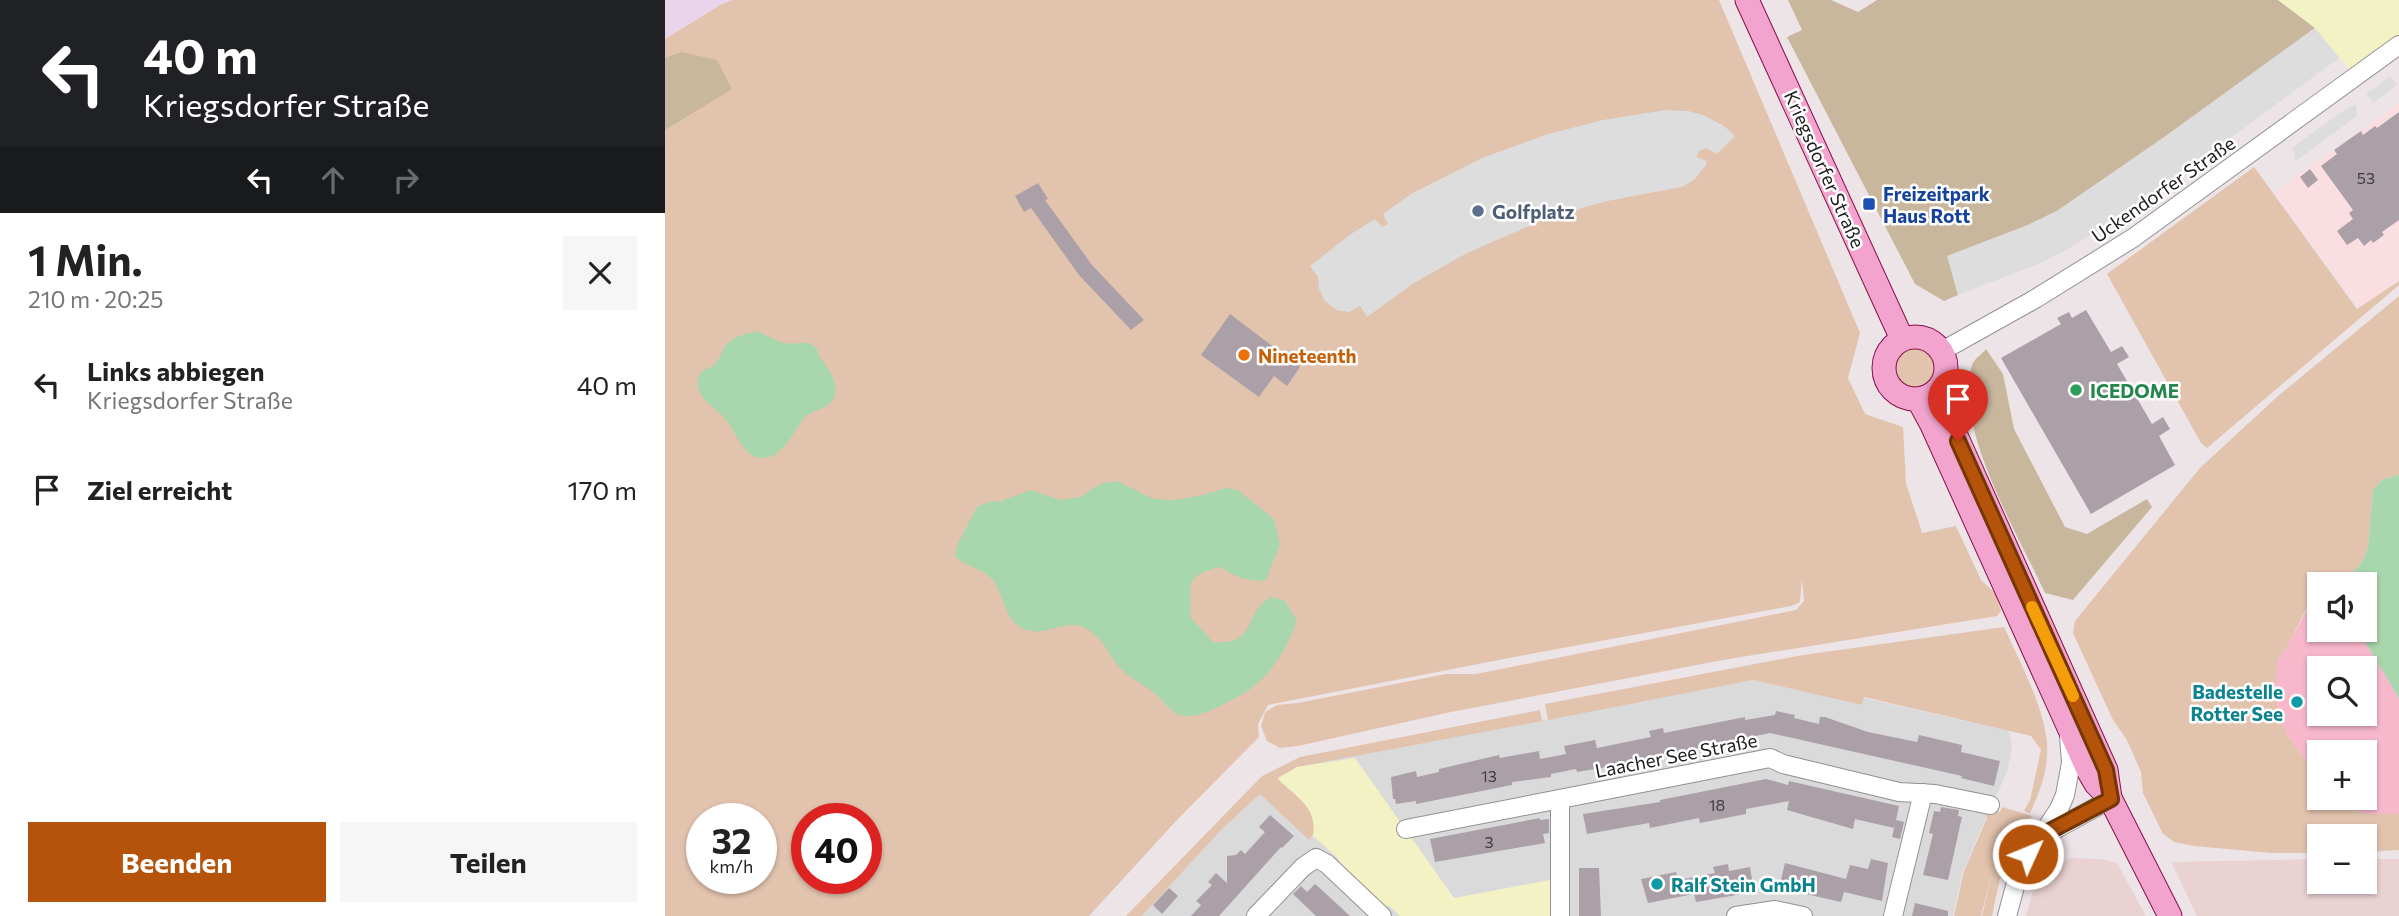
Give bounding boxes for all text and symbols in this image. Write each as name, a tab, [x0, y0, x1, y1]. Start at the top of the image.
text: 40 m	[143, 24, 258, 84]
icon: left	[28, 28, 119, 119]
text: Kriegsdorfer Straße	[143, 84, 429, 124]
street label: Kriegsdorfer Straße	[1780, 87, 1870, 251]
street label: Uckendorfer Straße	[2087, 131, 2239, 247]
icon: left	[241, 161, 279, 199]
icon: ahead	[314, 161, 352, 199]
icon: right	[387, 161, 425, 199]
house number: 53	[2357, 168, 2375, 187]
place label: Freizeitpark Haus Rott	[1883, 182, 1990, 227]
marker: Freizeitpark Haus Rott	[1861, 196, 1877, 212]
place label: Golfplatz	[1492, 200, 1575, 223]
marker: Golfplatz	[1470, 203, 1486, 219]
text: 1 Min.	[28, 233, 143, 285]
button: close	[563, 236, 637, 310]
text: 210 m · 20:25	[28, 285, 163, 313]
place label: Nineteenth	[1258, 344, 1356, 367]
marker: Nineteenth	[1236, 347, 1252, 363]
text: Links abbiegen	[87, 355, 265, 386]
icon: left	[28, 366, 66, 404]
text: 40 m	[577, 369, 637, 400]
pin	[1928, 369, 1988, 441]
place label: ICEDOME	[2090, 379, 2179, 402]
icon: arrive	[1939, 380, 1977, 418]
marker: ICEDOME	[2068, 382, 2084, 398]
text: Kriegsdorfer Straße	[87, 386, 293, 414]
icon: arrive	[28, 471, 66, 509]
text: Ziel erreicht	[87, 474, 232, 505]
text: 170 m	[568, 474, 637, 505]
map controls	[2307, 572, 2377, 894]
button: sound	[2307, 572, 2377, 642]
button: search	[2307, 656, 2377, 726]
place label: Badestelle Rotter See	[2190, 680, 2283, 725]
marker: Badestelle Rotter See	[2289, 694, 2305, 710]
street label: Laacher See Straße	[1593, 728, 1759, 782]
button: +	[2307, 740, 2377, 810]
house number: 13	[1481, 766, 1497, 785]
house number: 18	[1709, 795, 1725, 814]
speed limit sign: 40	[791, 803, 882, 894]
position arrow	[1991, 817, 2065, 891]
text: 32	[711, 818, 752, 861]
button: Beenden	[28, 822, 326, 902]
button: Teilen	[340, 822, 637, 902]
button: −	[2307, 824, 2377, 894]
house number: 3	[1484, 832, 1494, 851]
text: km/h	[710, 855, 753, 877]
place label: Ralf Stein GmbH	[1671, 873, 1816, 896]
marker: Ralf Stein GmbH	[1649, 876, 1665, 892]

